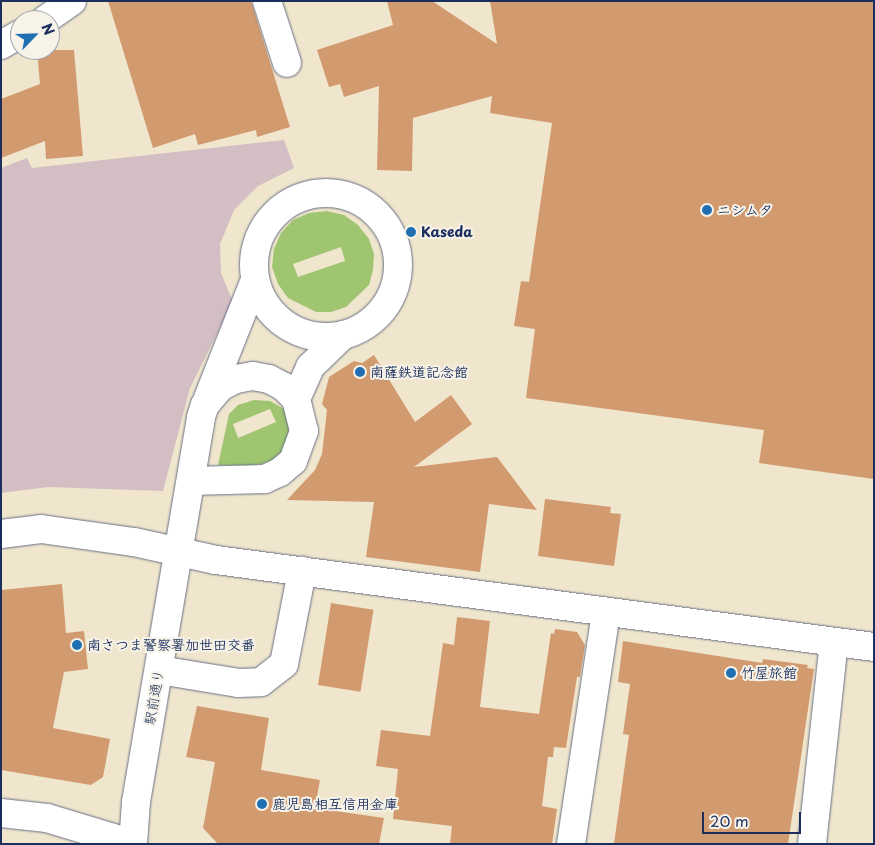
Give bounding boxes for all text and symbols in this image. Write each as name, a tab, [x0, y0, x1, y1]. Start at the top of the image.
north arrow	[10, 10, 60, 60]
text: N	[36, 20, 60, 38]
place label: ニシムタ	[717, 202, 773, 218]
marker: ニシムタ	[701, 204, 713, 216]
place label: Kaseda	[421, 224, 473, 240]
marker: Kaseda	[405, 226, 417, 238]
place label: 南薩鉄道記念館	[370, 364, 468, 380]
marker: 南薩鉄道記念館	[354, 366, 366, 378]
place label: 南さつま警察署加世田交番	[87, 637, 255, 653]
marker: 南さつま警察署加世田交番	[71, 639, 83, 651]
place label: 竹屋旅館	[741, 665, 797, 681]
marker: 竹屋旅館	[725, 667, 737, 679]
street label: 駅前通り	[141, 668, 167, 726]
place label: 鹿児島相互信用金庫	[272, 796, 398, 812]
marker: 鹿児島相互信用金庫	[256, 798, 268, 810]
scale bar	[705, 802, 804, 834]
text: 20 m	[710, 809, 749, 832]

